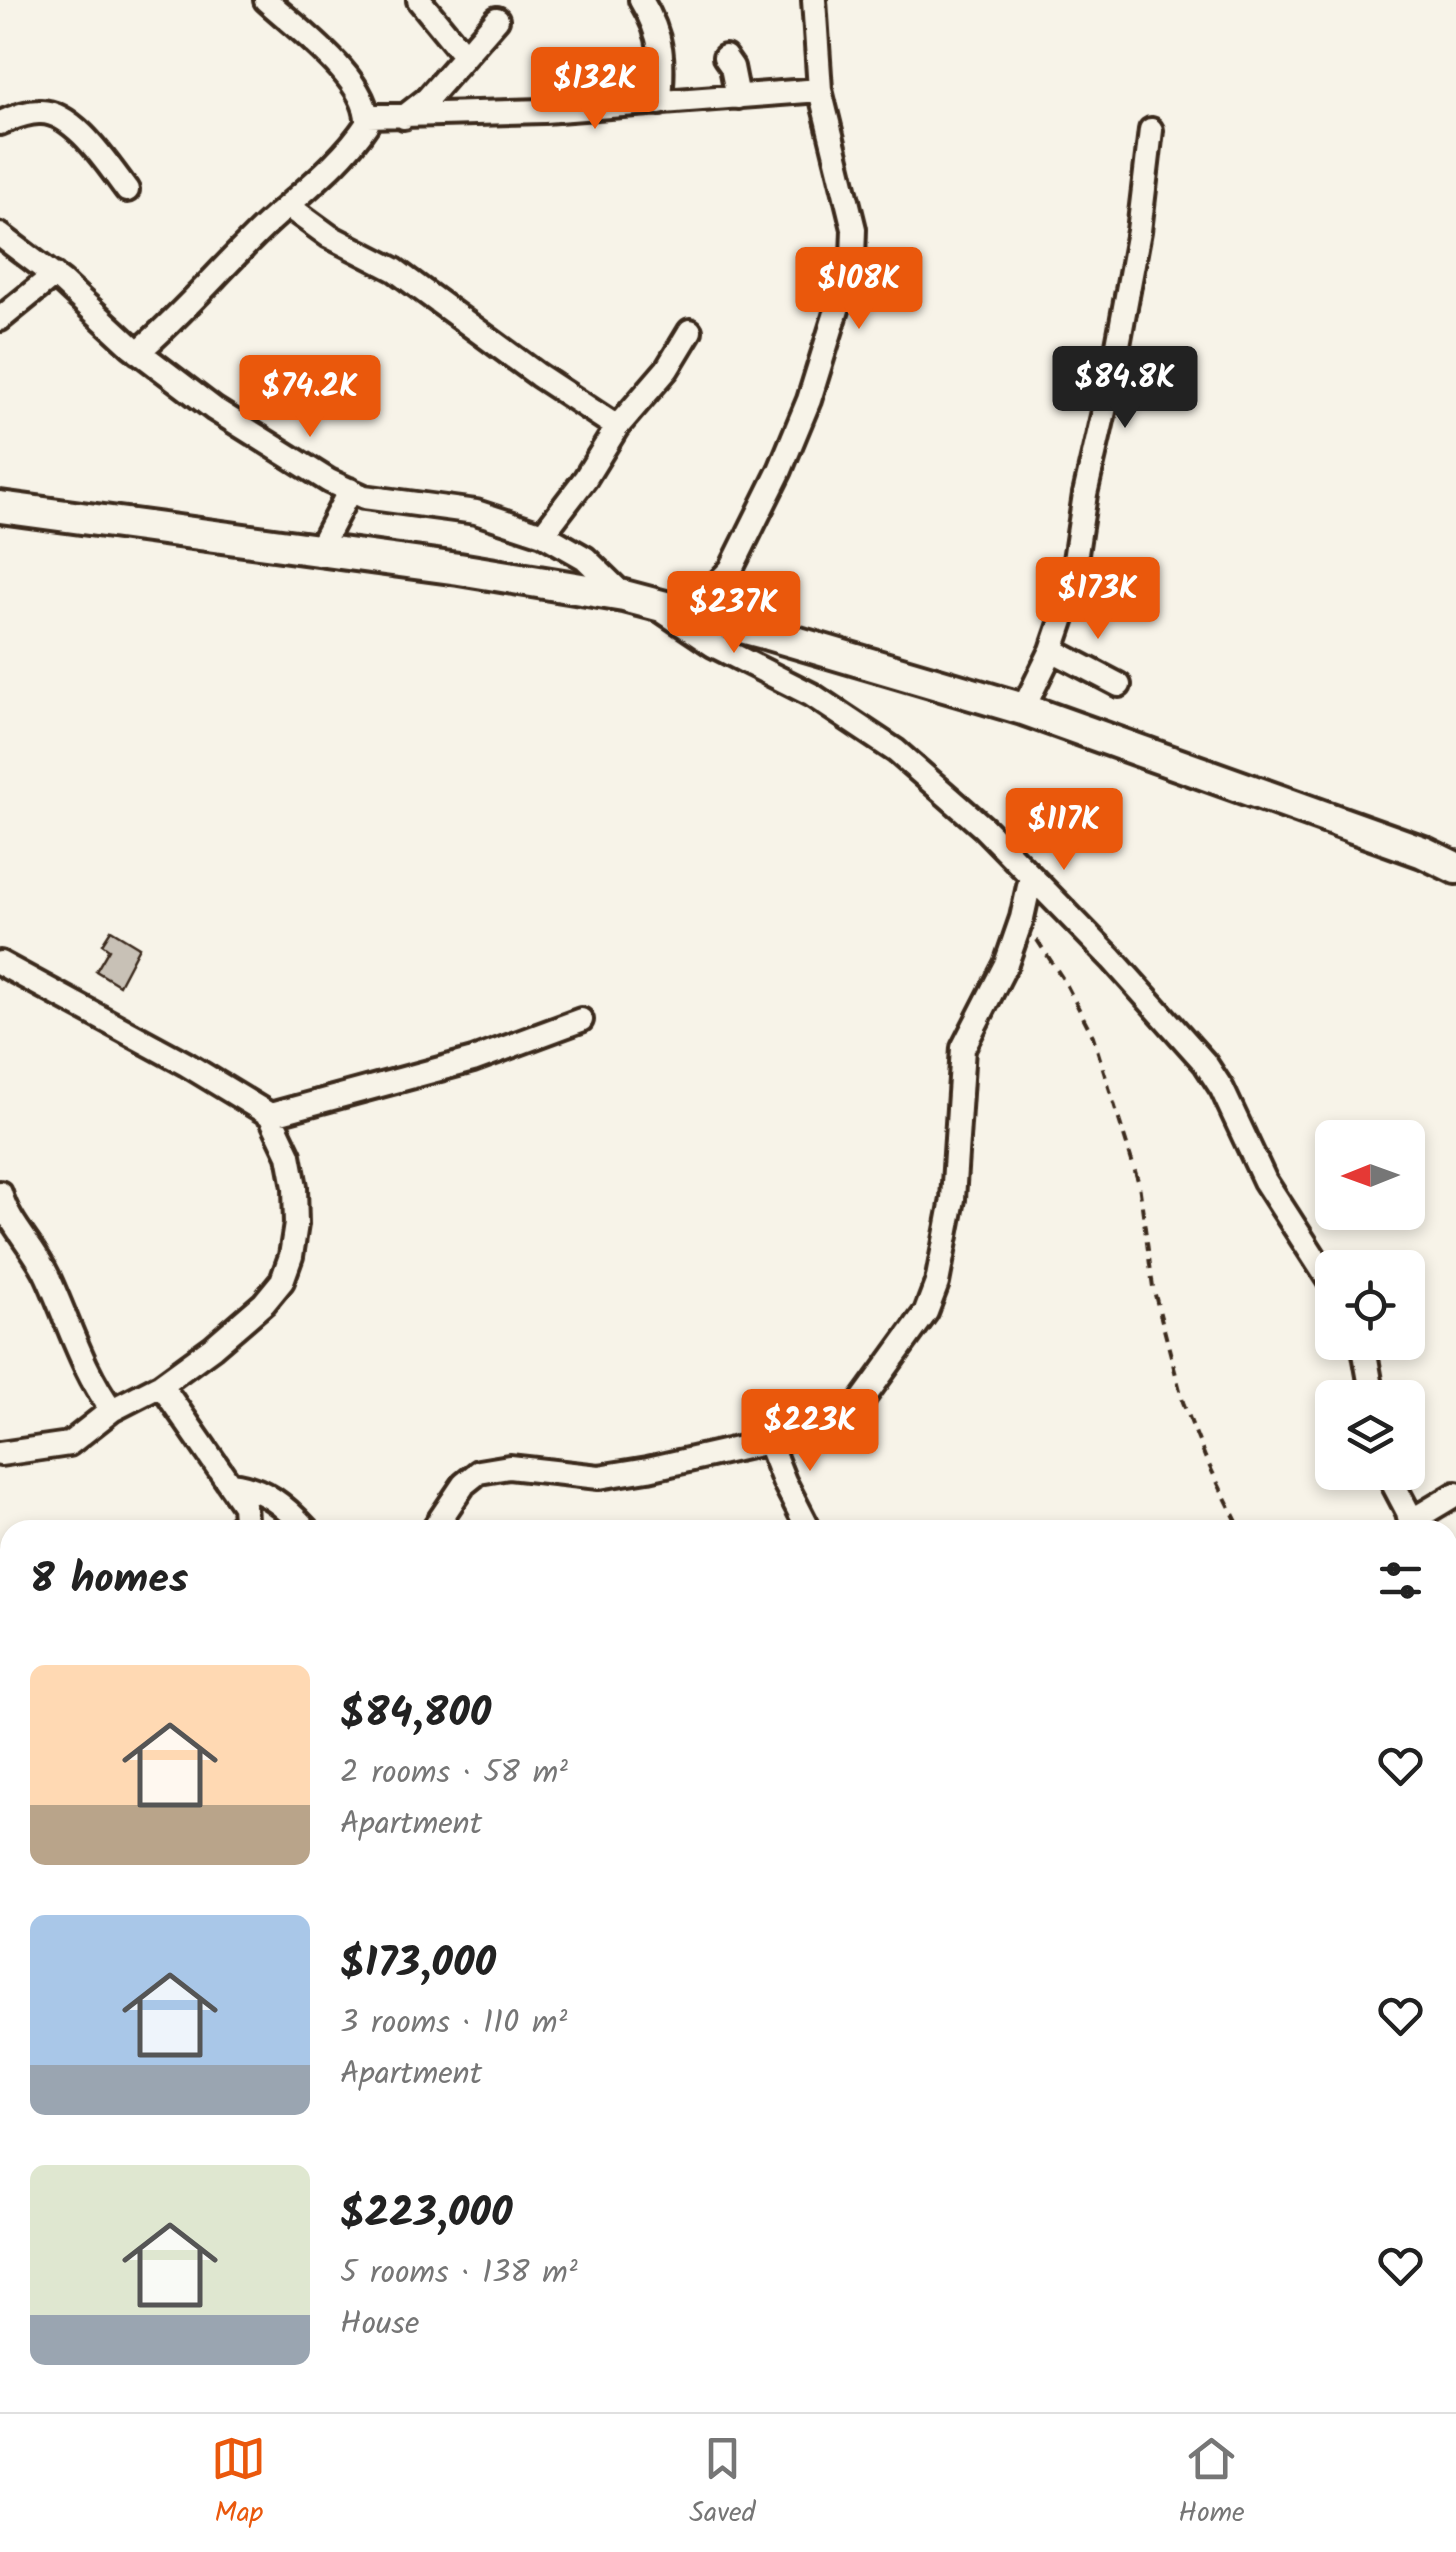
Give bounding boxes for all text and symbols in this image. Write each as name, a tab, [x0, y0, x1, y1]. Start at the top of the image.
pin: $132K	[525, 47, 665, 132]
text: $132K	[553, 54, 637, 105]
pin: $108K	[789, 247, 929, 332]
text: $108K	[817, 254, 901, 305]
pin: $84.8K	[1044, 346, 1206, 431]
text: $84.8K	[1075, 353, 1176, 404]
pin: $74.2K	[229, 355, 391, 440]
text: $74.2K	[262, 362, 359, 413]
pin: $173K	[1028, 557, 1168, 642]
text: $173K	[1058, 564, 1138, 615]
pin: $237K	[664, 571, 804, 656]
text: $237K	[689, 578, 779, 629]
pin: $117K	[994, 788, 1134, 873]
text: $117K	[1028, 795, 1100, 846]
north arrow	[1315, 1120, 1425, 1230]
map controls	[1315, 1120, 1425, 1490]
button: locate	[1315, 1250, 1425, 1360]
button: layers	[1315, 1380, 1425, 1490]
pin: $223K	[740, 1389, 880, 1474]
text: $223K	[763, 1396, 857, 1447]
text: 8 homes	[30, 1547, 188, 1614]
icon: filters	[1373, 1553, 1428, 1608]
text: $84,800	[340, 1681, 491, 1748]
icon: home	[110, 1705, 230, 1825]
icon: heart	[1373, 1738, 1428, 1793]
text: 2 rooms · 58 m²	[340, 1748, 568, 1799]
text: Apartment	[340, 1799, 482, 1850]
text: $173,000	[340, 1931, 496, 1998]
icon: home	[110, 1955, 230, 2075]
icon: heart	[1373, 1988, 1428, 2043]
text: 3 rooms · 110 m²	[340, 1998, 567, 2049]
text: Apartment	[340, 2049, 482, 2100]
text: $223,000	[340, 2181, 512, 2248]
icon: home	[110, 2205, 230, 2325]
icon: heart	[1373, 2238, 1428, 2293]
text: 5 rooms · 138 m²	[340, 2248, 578, 2299]
text: House	[340, 2299, 419, 2350]
tab: Map	[211, 2431, 266, 2536]
tab: Saved	[689, 2431, 756, 2536]
tab: Home	[1178, 2431, 1245, 2536]

